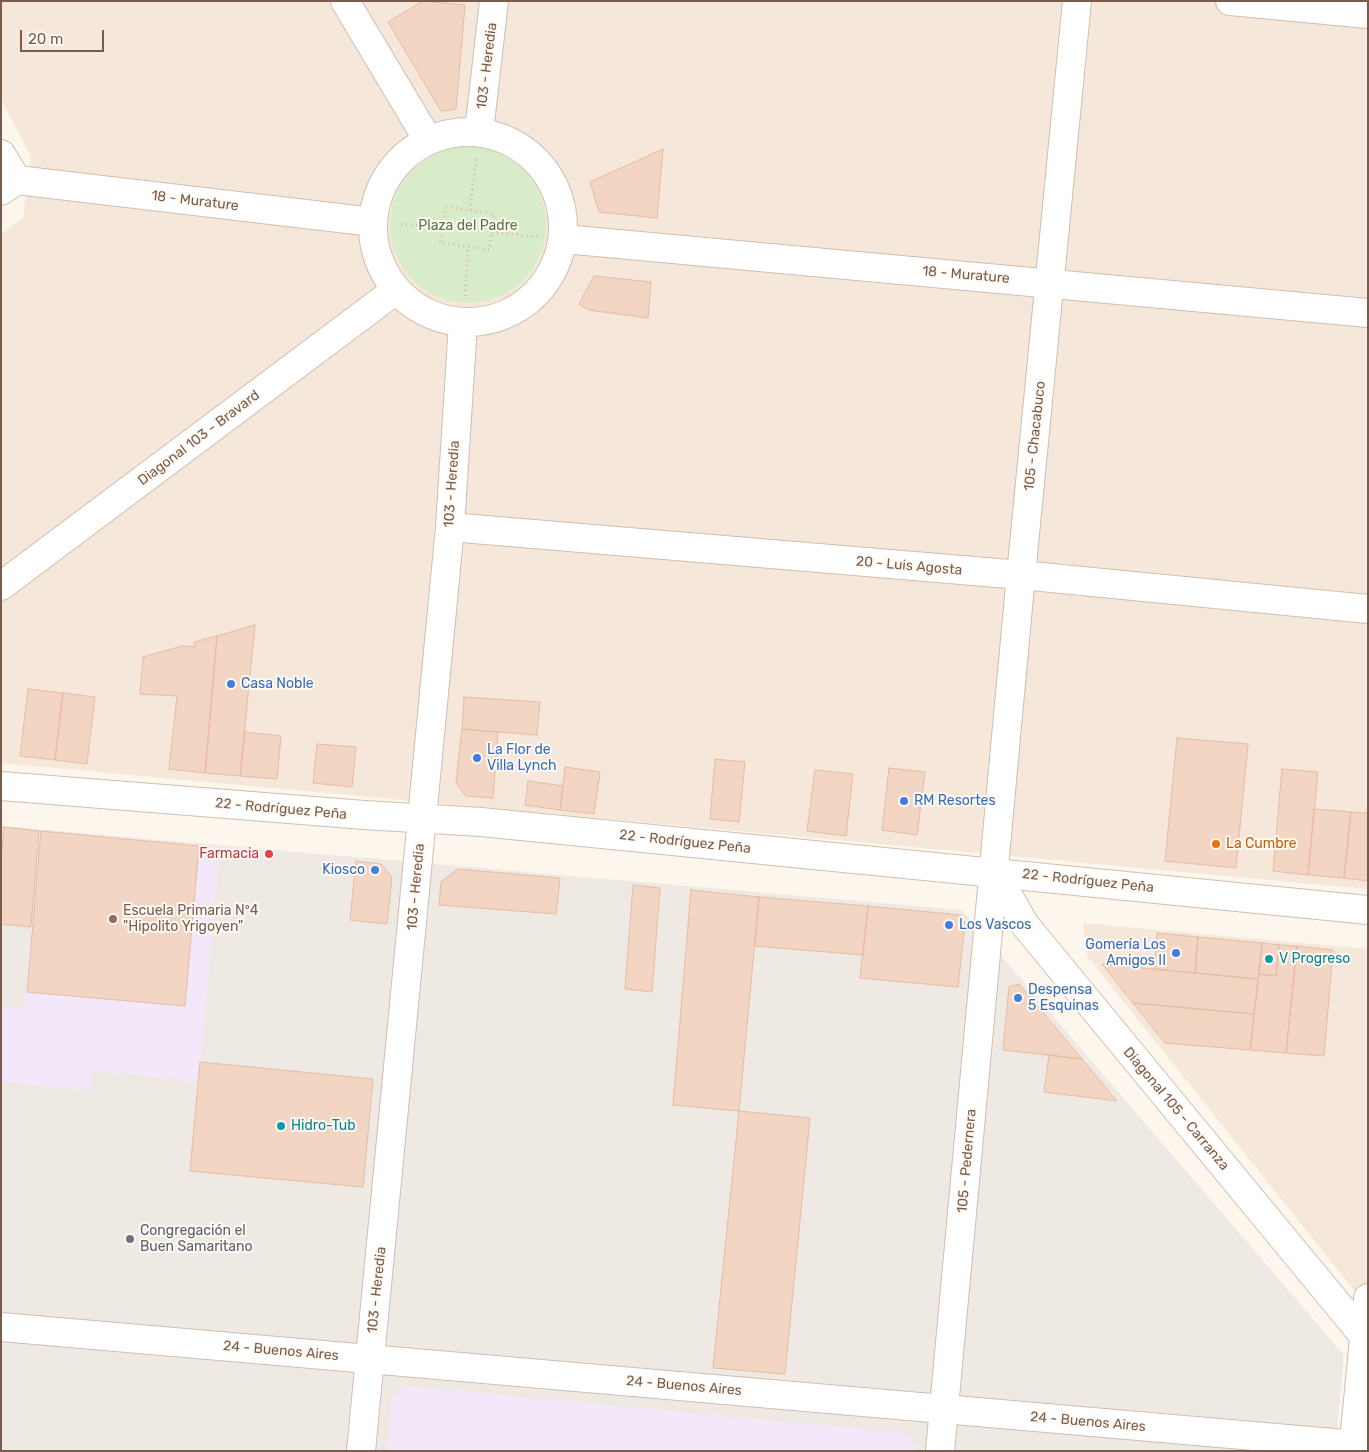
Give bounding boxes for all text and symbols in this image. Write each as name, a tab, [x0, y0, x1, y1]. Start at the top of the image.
scale bar	[22, 20, 106, 52]
street label: 103 - Heredia	[473, 22, 501, 110]
text: 20 m	[28, 30, 63, 48]
street label: 18 - Murature	[150, 187, 240, 215]
park label: Plaza del Padre	[418, 218, 518, 234]
street label: 18 - Murature	[922, 263, 1010, 287]
street label: 105 - Chacabuco	[1021, 380, 1049, 492]
street label: Diagonal 103 - Bravard	[135, 387, 263, 489]
street label: 103 - Heredia	[441, 440, 463, 528]
street label: 20 - Luis Agosta	[855, 553, 963, 579]
place label: Casa Noble	[241, 676, 314, 692]
marker: Casa Noble	[225, 678, 237, 690]
place label: La Flor de Villa Lynch	[487, 742, 556, 774]
marker: La Flor de Villa Lynch	[471, 752, 483, 764]
place label: RM Resortes	[914, 793, 996, 809]
street label: 22 - Rodríguez Peña	[214, 795, 348, 823]
marker: RM Resortes	[898, 795, 910, 807]
street label: 22 - Rodríguez Peña	[618, 827, 752, 857]
place label: La Cumbre	[1226, 836, 1297, 852]
marker: La Cumbre	[1210, 838, 1222, 850]
street label: 103 - Heredia	[404, 843, 428, 931]
place label: Farmacia	[199, 846, 259, 862]
marker: Farmacia	[263, 848, 275, 860]
place label: Kiosco	[322, 862, 365, 878]
marker: Kiosco	[369, 864, 381, 876]
street label: 22 - Rodríguez Peña	[1021, 866, 1155, 896]
place label: Escuela Primaria Nº4 "Hipolito Yrigoyen"	[123, 903, 258, 936]
marker: Escuela Primaria Nº4 "Hipolito Yrigoyen"	[107, 913, 119, 925]
place label: Los Vascos	[959, 917, 1031, 933]
marker: Los Vascos	[943, 919, 955, 931]
place label: Gomería Los Amigos II	[1085, 937, 1166, 970]
marker: Gomería Los Amigos II	[1170, 947, 1182, 959]
place label: V Progreso	[1279, 951, 1350, 967]
marker: V Progreso	[1263, 953, 1275, 965]
place label: Despensa 5 Esquinas	[1028, 982, 1099, 1014]
marker: Despensa 5 Esquinas	[1012, 992, 1024, 1004]
street label: Diagonal 105 - Carranza	[1120, 1044, 1232, 1174]
street label: 105 - Pedernera	[954, 1108, 980, 1214]
place label: Hidro-Tub	[291, 1118, 356, 1134]
marker: Hidro-Tub	[275, 1120, 287, 1132]
place label: Congregación el Buen Samaritano	[140, 1223, 253, 1256]
marker: Congregación el Buen Samaritano	[124, 1233, 136, 1245]
street label: 103 - Heredia	[364, 1246, 390, 1334]
street label: 24 - Buenos Aires	[222, 1338, 340, 1364]
street label: 24 - Buenos Aires	[625, 1373, 743, 1399]
street label: 24 - Buenos Aires	[1029, 1409, 1147, 1435]

